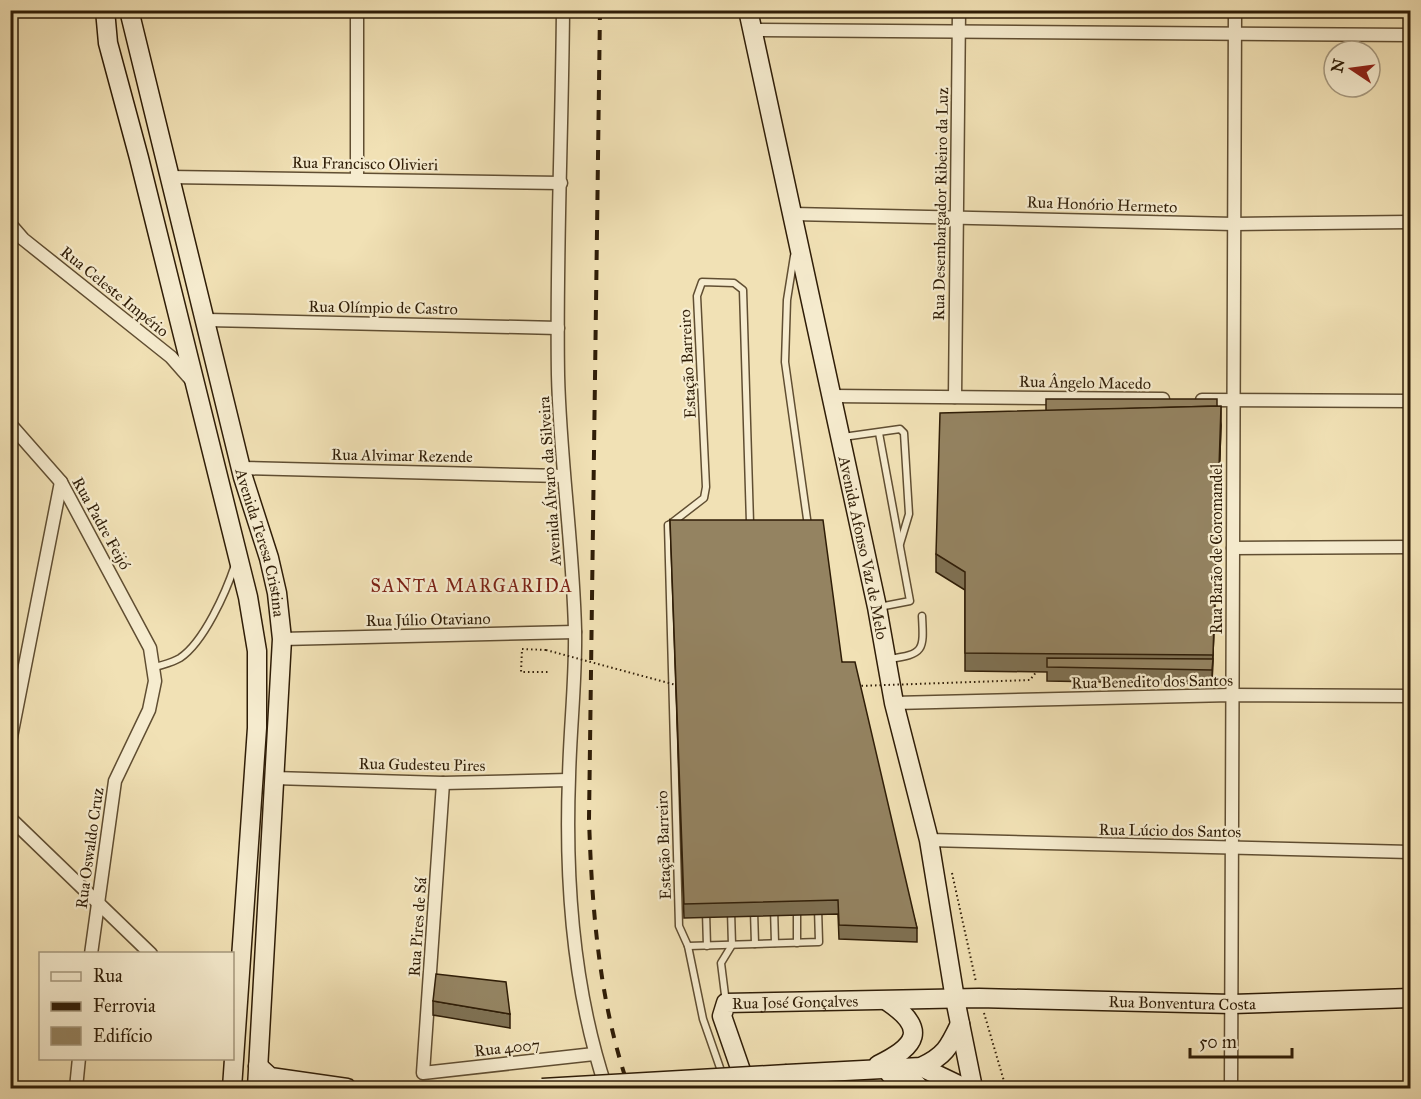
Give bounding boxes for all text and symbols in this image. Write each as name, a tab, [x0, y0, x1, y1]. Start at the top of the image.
north arrow	[1322, 39, 1382, 99]
text: N	[1327, 57, 1349, 74]
street label: Rua Desembargador Ribeiro da Luz	[929, 87, 953, 321]
street label: Rua Francisco Olivieri	[292, 153, 439, 174]
street label: Rua Honório Hermeto	[1026, 192, 1178, 217]
street label: Rua Celeste Império	[57, 242, 173, 341]
street label: Rua Olímpio de Castro	[308, 297, 458, 318]
street label: Estação Barreiro	[675, 309, 700, 419]
street label: Rua Ângelo Macedo	[1019, 371, 1151, 394]
street label: Avenida Álvaro da Silveira	[533, 395, 565, 567]
street label: Rua Alvimar Rezende	[331, 445, 473, 466]
street label: Avenida Afonso Vaz de Melo	[834, 453, 892, 641]
street label: Rua Barão de Coromandel	[1207, 463, 1226, 634]
street label: Avenida Teresa Cristina	[231, 466, 289, 618]
street label: Rua Padre Feijó	[68, 474, 135, 573]
district label: SANTA MARGARIDA	[371, 575, 573, 597]
street label: Rua Júlio Otaviano	[365, 609, 491, 631]
street label: Rua Benedito dos Santos	[1071, 671, 1233, 692]
street label: Rua Gudesteu Pires	[358, 754, 486, 775]
street label: Rua Oswaldo Cruz	[72, 786, 107, 910]
street label: Estação Barreiro	[652, 790, 675, 900]
street label: Rua Lúcio dos Santos	[1099, 820, 1242, 841]
street label: Rua Pires de Sá	[405, 877, 430, 977]
legend	[39, 952, 234, 1060]
text: Rua	[93, 965, 123, 987]
street label: Rua José Gonçalves	[732, 991, 859, 1013]
street label: Rua Bonventura Costa	[1108, 992, 1256, 1014]
text: Ferrovia	[93, 995, 156, 1017]
scale bar	[1190, 1021, 1292, 1059]
text: Edifício	[93, 1025, 152, 1047]
text: 50 m	[1199, 1031, 1237, 1053]
street label: Rua 4007	[473, 1035, 541, 1060]

